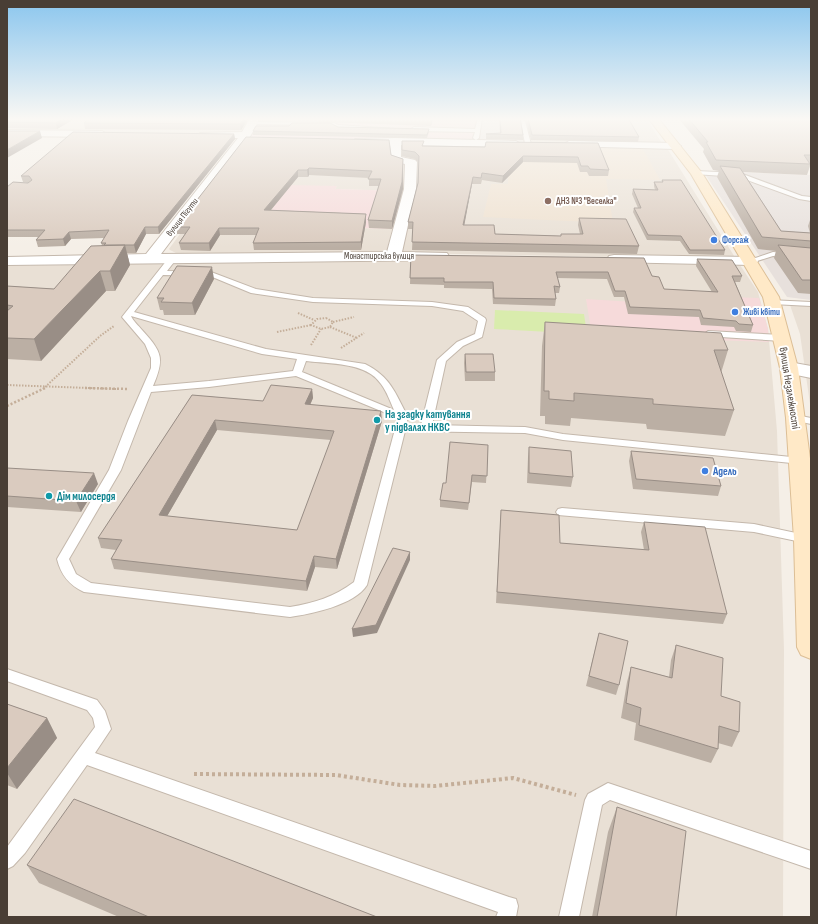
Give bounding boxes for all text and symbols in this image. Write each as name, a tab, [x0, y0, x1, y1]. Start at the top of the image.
street label: вулиця Пігути	[164, 196, 201, 239]
marker: ДНЗ №3 "Веселка"	[543, 196, 553, 206]
place label: ДНЗ №3 "Веселка"	[556, 196, 617, 207]
marker: Форсаж	[709, 235, 719, 245]
place label: Форсаж	[722, 235, 749, 246]
street label: Монастирська вулиця	[344, 251, 414, 262]
marker: Живі квіти	[730, 307, 740, 317]
place label: Живі квіти	[743, 307, 780, 318]
street label: вулиця Незалежності	[777, 346, 802, 430]
place label: На згадку катування у підвалах НКВС	[385, 408, 471, 434]
marker: На згадку катування у підвалах НКВС	[372, 415, 382, 425]
place label: Адель	[712, 465, 737, 478]
marker: Адель	[700, 466, 710, 476]
place label: Дім милосердя	[57, 490, 116, 503]
marker: Дім милосердя	[44, 491, 54, 501]

